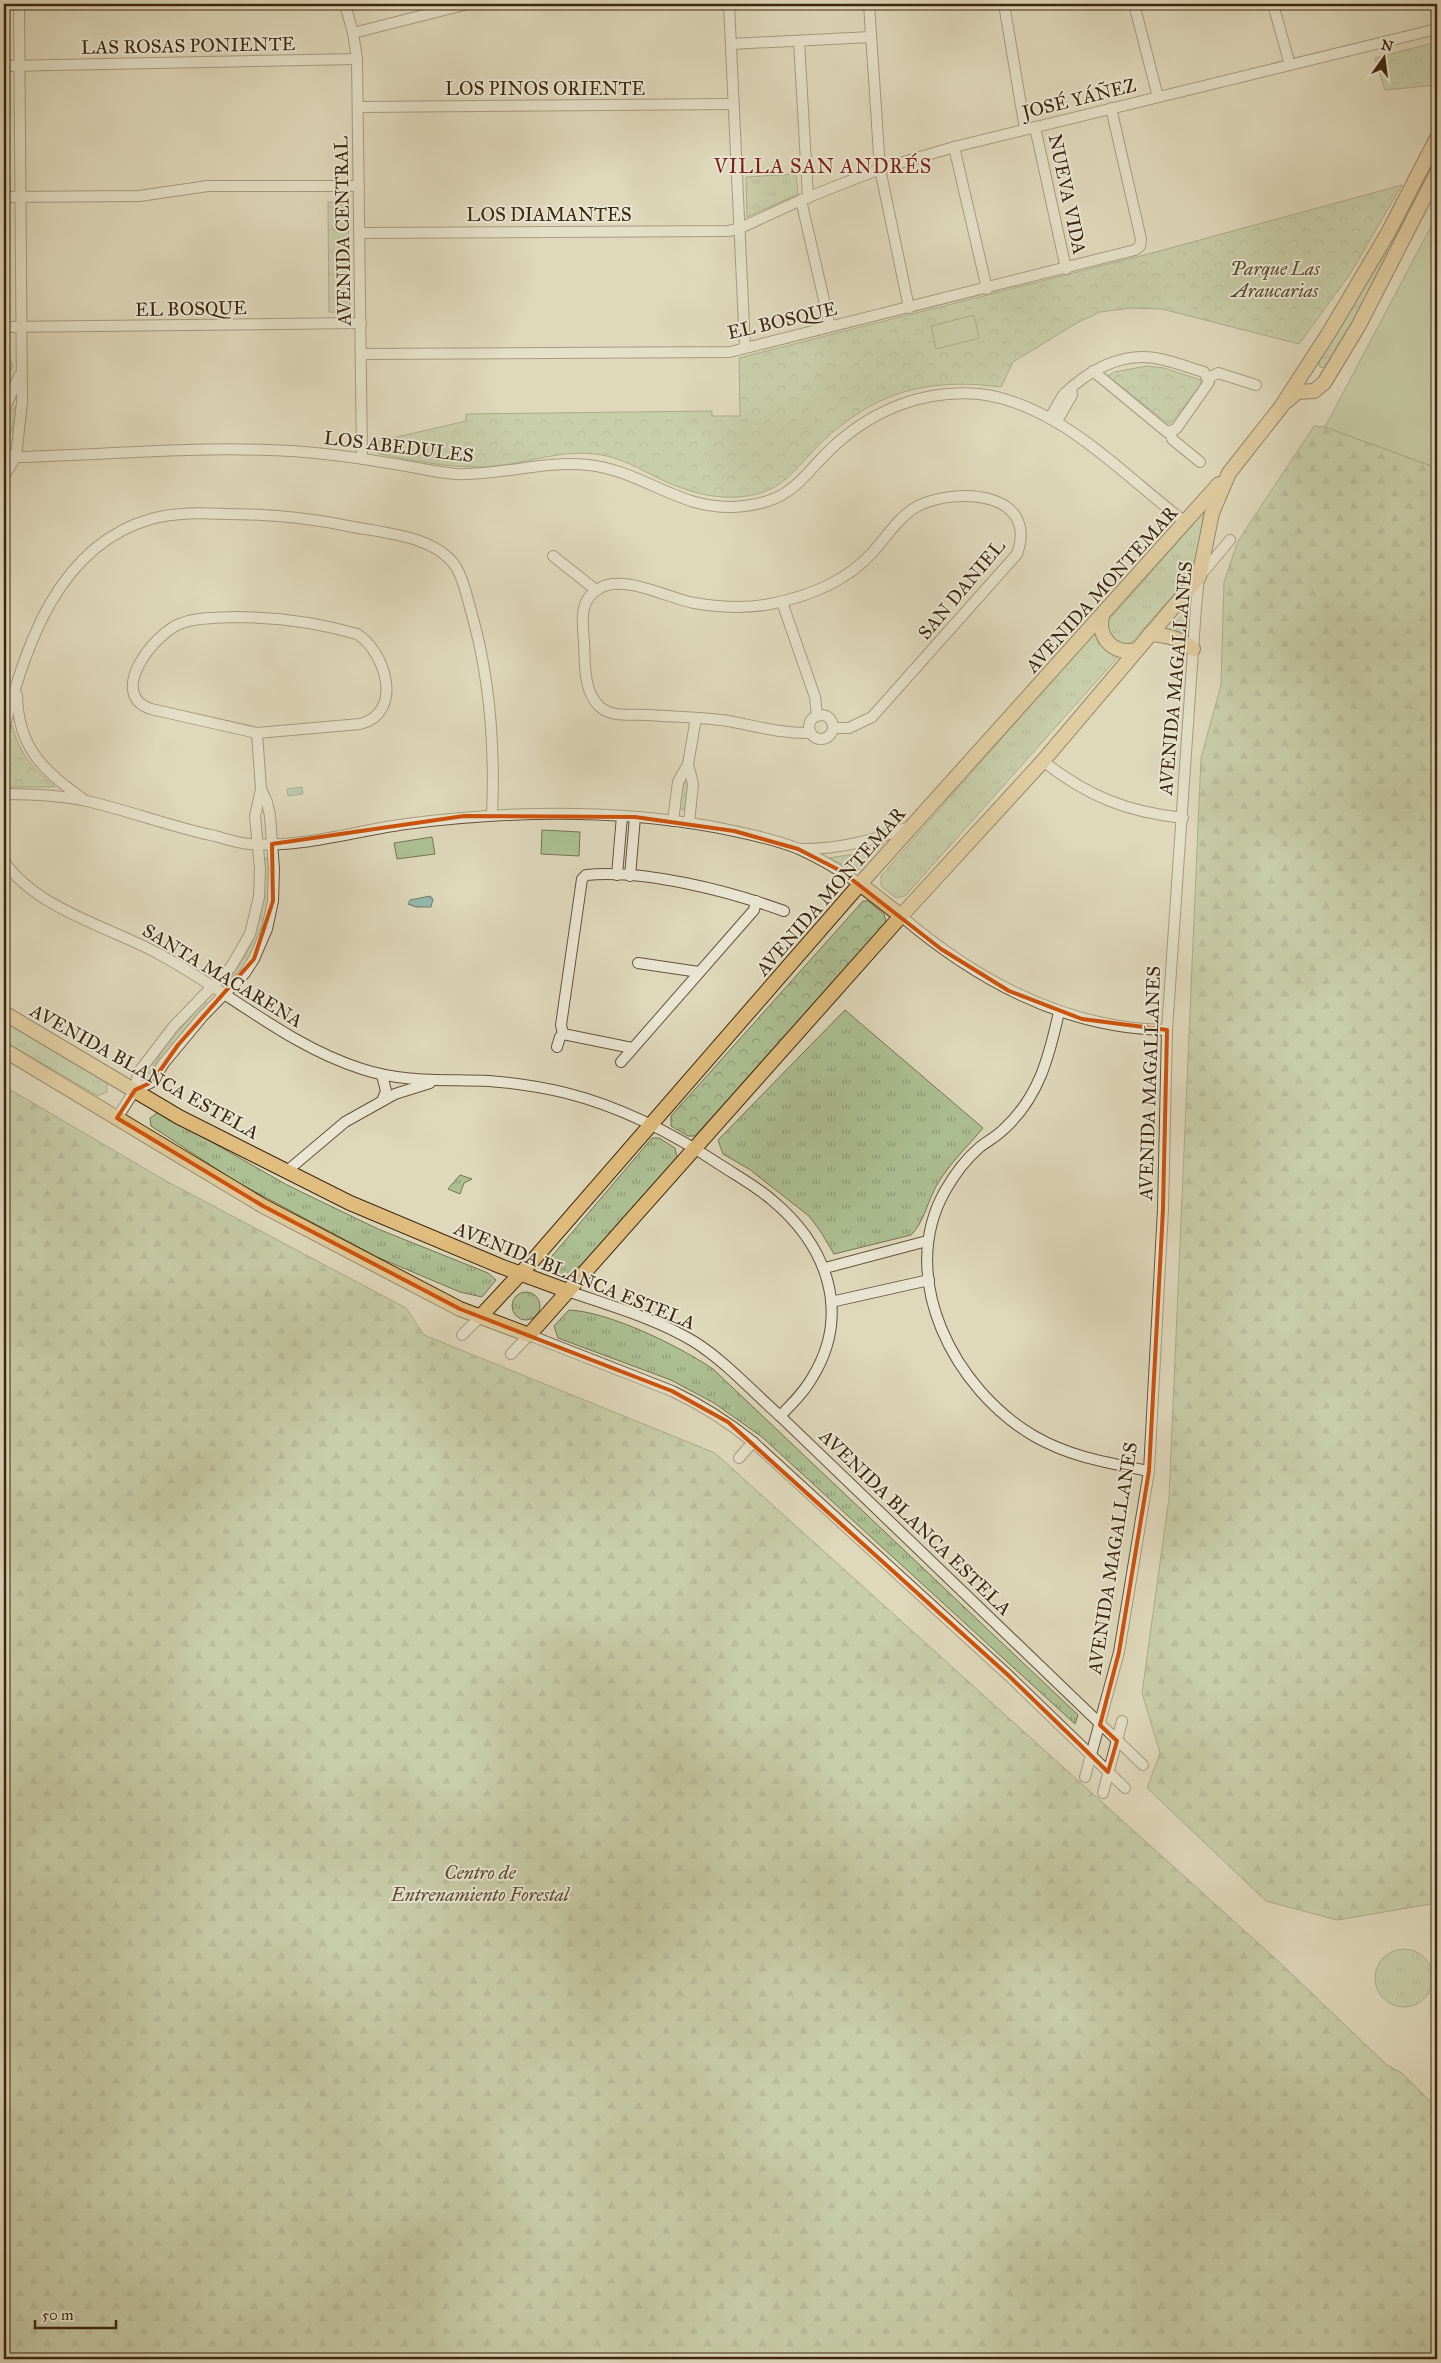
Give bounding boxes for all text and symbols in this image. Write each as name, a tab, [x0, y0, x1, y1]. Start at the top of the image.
street label: LAS ROSAS PONIENTE	[81, 32, 296, 59]
north arrow	[1358, 32, 1408, 82]
text: N	[1379, 36, 1395, 56]
street label: JOSÉ YÁÑEZ	[1018, 72, 1139, 125]
street label: LOS PINOS ORIENTE	[445, 77, 645, 100]
street label: NUEVA VIDA	[1044, 132, 1092, 256]
street label: AVENIDA CENTRAL	[329, 136, 356, 327]
district label: VILLA SAN ANDRÉS	[713, 152, 932, 178]
street label: LOS DIAMANTES	[466, 203, 632, 226]
park label: Parque Las Araucarias	[1230, 257, 1320, 302]
street label: EL BOSQUE	[135, 296, 247, 321]
street label: EL BOSQUE	[725, 297, 839, 344]
street label: LOS ABEDULES	[323, 426, 475, 467]
street label: AVENIDA MONTEMAR	[1020, 501, 1183, 678]
street label: SAN DANIEL	[913, 535, 1010, 644]
street label: AVENIDA MAGALLANES	[1154, 560, 1197, 797]
street label: AVENIDA MONTEMAR	[750, 802, 910, 981]
street label: SANTA MACARENA	[138, 918, 307, 1032]
street label: AVENIDA MAGALLANES	[1134, 965, 1165, 1202]
street label: AVENIDA BLANCA ESTELA	[25, 998, 263, 1144]
street label: AVENIDA BLANCA ESTELA	[450, 1216, 699, 1335]
street label: AVENIDA BLANCA ESTELA	[814, 1424, 1017, 1620]
street label: AVENIDA MAGALLANES	[1083, 1440, 1142, 1677]
park label: Centro de Entrenamiento Forestal	[390, 1861, 571, 1906]
scale bar	[35, 2298, 116, 2330]
text: 50 m	[42, 2306, 74, 2324]

